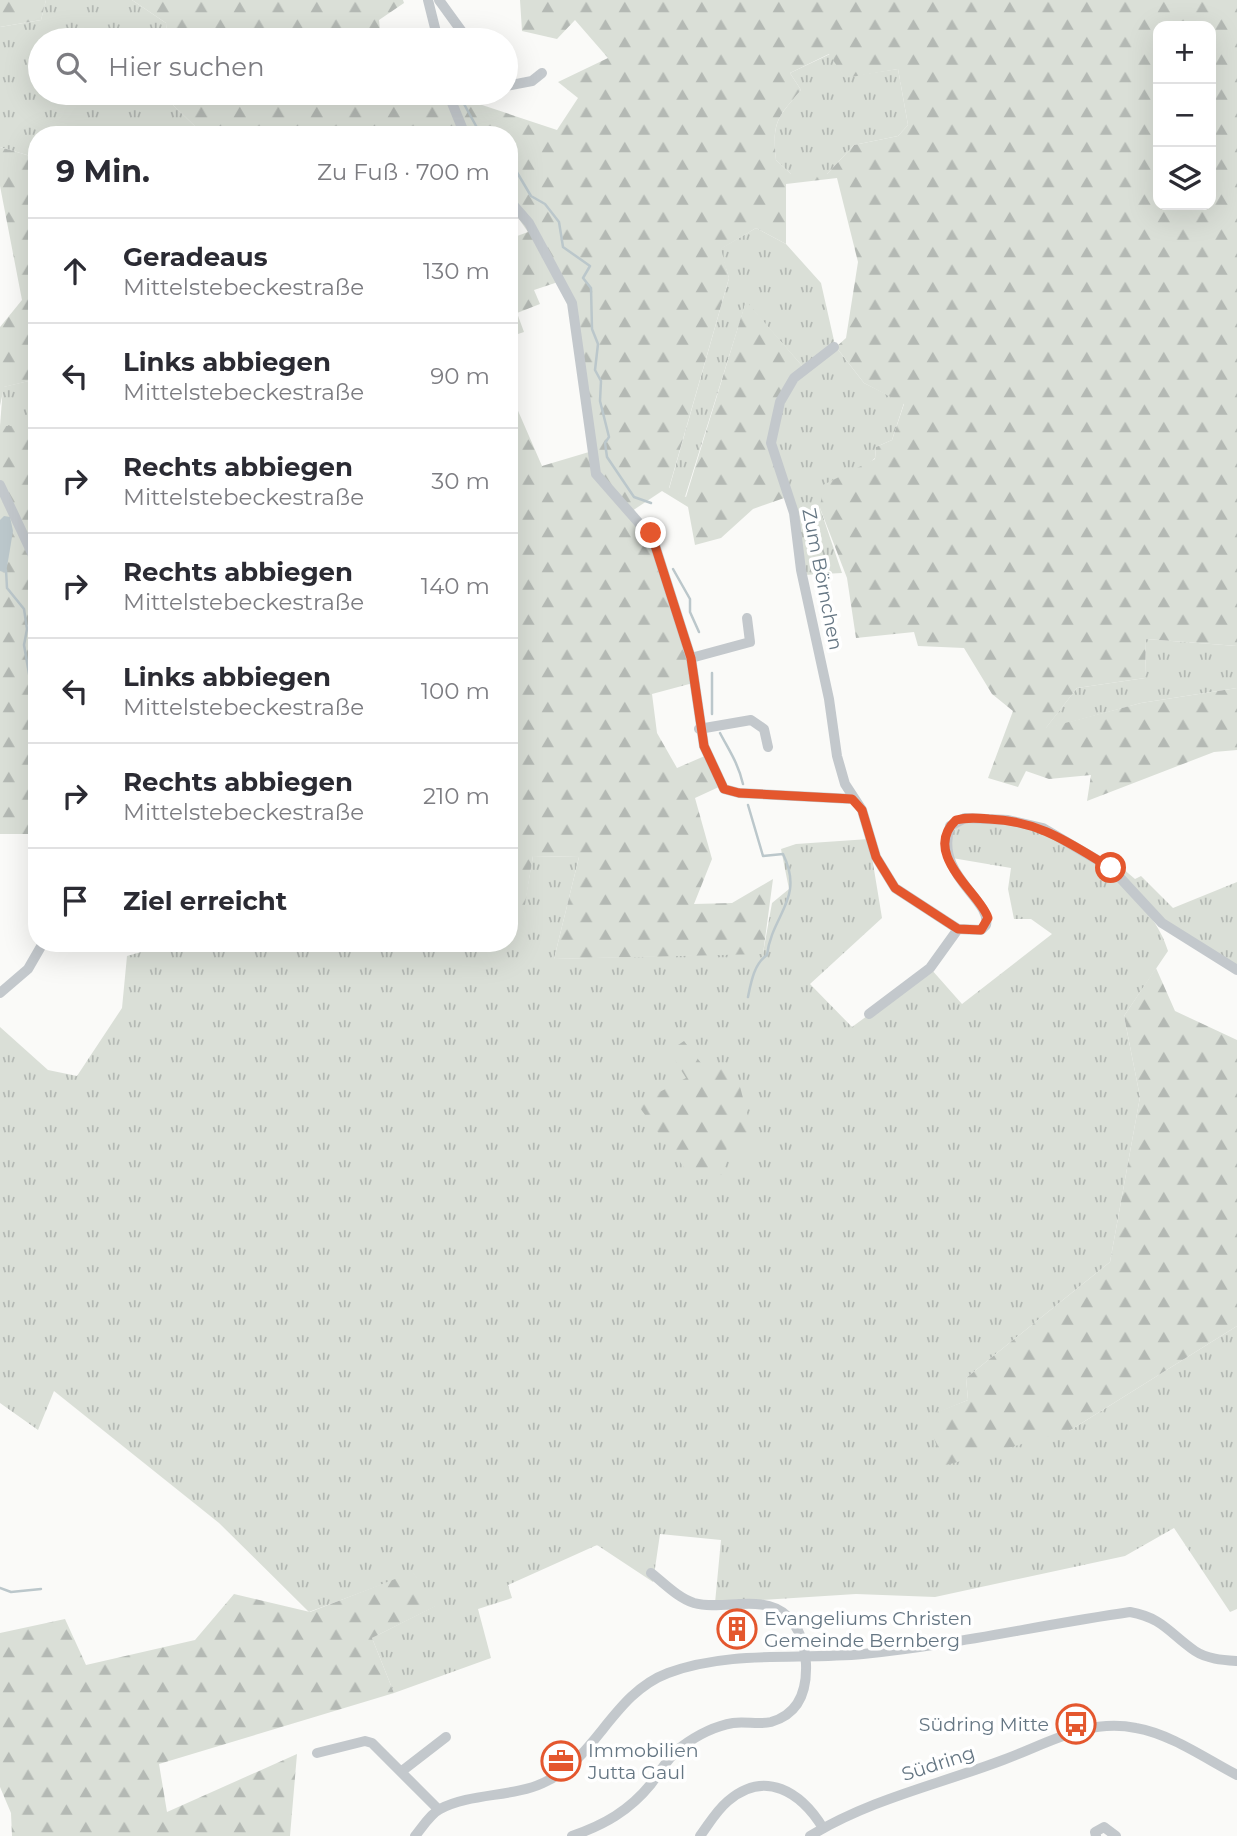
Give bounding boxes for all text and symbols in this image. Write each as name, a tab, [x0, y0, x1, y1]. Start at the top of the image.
map controls	[1153, 21, 1216, 210]
button: +	[1153, 21, 1216, 84]
search box	[28, 28, 518, 105]
icon: search	[52, 48, 90, 86]
text: Hier suchen	[108, 51, 265, 83]
button: −	[1153, 84, 1216, 147]
button: layers	[1153, 147, 1216, 210]
text: 9 Min.	[56, 153, 150, 190]
text: Zu Fuß · 700 m	[317, 158, 490, 186]
text: Geradeaus	[123, 241, 268, 273]
icon: ahead	[56, 252, 94, 290]
text: 130 m	[423, 257, 490, 285]
text: Mittelstebeckestraße	[123, 273, 364, 301]
text: Links abbiegen	[123, 346, 331, 378]
icon: left	[56, 357, 94, 395]
text: 90 m	[430, 362, 490, 390]
text: Mittelstebeckestraße	[123, 378, 364, 406]
text: Rechts abbiegen	[123, 451, 353, 483]
icon: right	[56, 462, 94, 500]
text: 30 m	[431, 467, 490, 495]
text: Mittelstebeckestraße	[123, 483, 364, 511]
street label: Zum Börnchen	[797, 506, 848, 652]
route end	[635, 517, 666, 548]
text: Rechts abbiegen	[123, 556, 353, 588]
icon: right	[56, 567, 94, 605]
text: 140 m	[421, 572, 490, 600]
text: Mittelstebeckestraße	[123, 588, 364, 616]
text: Links abbiegen	[123, 661, 331, 693]
icon: left	[56, 672, 94, 710]
text: 100 m	[421, 677, 490, 705]
text: Mittelstebeckestraße	[123, 693, 364, 721]
text: Rechts abbiegen	[123, 766, 353, 798]
icon: right	[56, 777, 94, 815]
text: 210 m	[423, 782, 490, 810]
text: Mittelstebeckestraße	[123, 798, 364, 826]
route start	[1095, 852, 1126, 883]
icon: arrive	[56, 882, 94, 920]
text: Ziel erreicht	[123, 885, 287, 917]
place label: Evangeliums Christen Gemeinde Bernberg	[764, 1607, 972, 1652]
building icon: Evangeliums Christen Gemeinde Bernberg	[716, 1608, 758, 1650]
bus stop icon: Südring Mitte	[1055, 1703, 1097, 1745]
place label: Südring Mitte	[919, 1713, 1049, 1736]
place label: Immobilien Jutta Gaul	[587, 1739, 699, 1784]
office icon: Immobilien Jutta Gaul	[540, 1740, 582, 1782]
street label: Südring	[899, 1741, 978, 1786]

